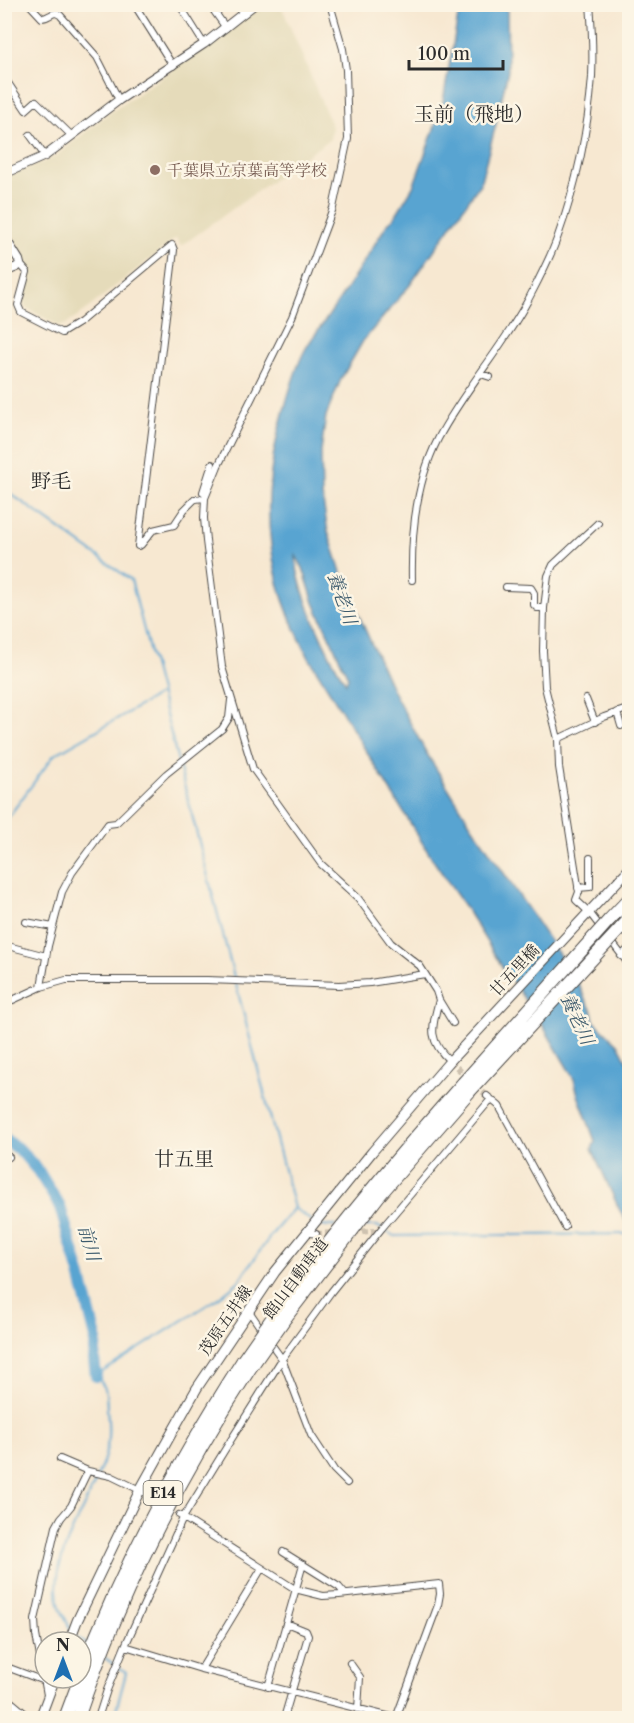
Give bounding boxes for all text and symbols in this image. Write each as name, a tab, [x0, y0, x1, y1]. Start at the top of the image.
scale bar	[409, 33, 504, 71]
text: 100 m	[418, 43, 470, 65]
district label: 玉前（飛地）	[414, 102, 534, 126]
place label: 千葉県立京葉高等学校	[167, 160, 327, 180]
marker: 千葉県立京葉高等学校	[148, 163, 162, 177]
district label: 野毛	[31, 469, 71, 493]
water label: 養老川	[323, 569, 362, 629]
street label: 廿五里橋	[485, 940, 543, 1000]
water label: 養老川	[556, 990, 599, 1050]
district label: 廿五里	[154, 1147, 214, 1171]
water label: 前川	[73, 1223, 105, 1265]
street label: 館山自動車道	[258, 1234, 332, 1322]
street label: 茂原五井線	[194, 1281, 256, 1359]
road number: E14	[144, 1481, 182, 1505]
north arrow	[33, 1630, 93, 1690]
text: N	[56, 1635, 70, 1655]

